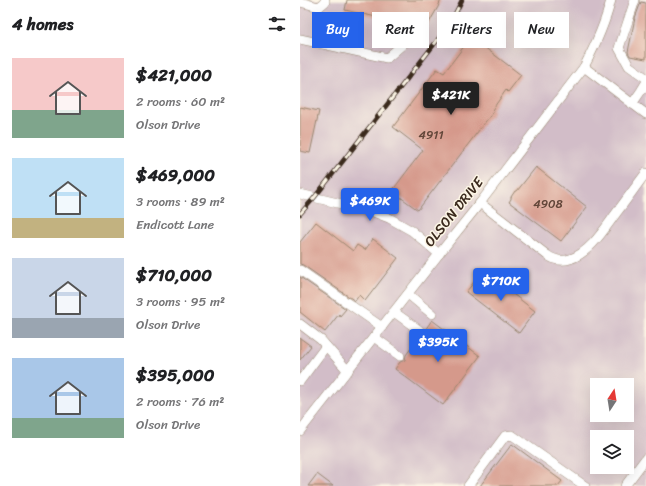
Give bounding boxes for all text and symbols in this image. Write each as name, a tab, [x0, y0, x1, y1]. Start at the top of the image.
text: 4 homes	[12, 9, 73, 39]
chip: Buy	[312, 12, 364, 48]
chip: Rent	[372, 12, 429, 48]
chip: Filters	[437, 12, 506, 48]
chip: New	[514, 12, 569, 48]
icon: filters	[266, 13, 288, 35]
text: $421,000	[136, 60, 212, 90]
icon: home	[44, 74, 92, 122]
pin: $421K	[423, 82, 479, 116]
text: $421K	[432, 83, 470, 106]
text: 2 rooms · 60 m²	[136, 90, 225, 113]
text: Olson Drive	[136, 113, 200, 136]
house number: 4911	[418, 124, 444, 146]
text: $469,000	[136, 160, 215, 190]
street label: OLSON DRIVE	[418, 170, 491, 253]
icon: home	[44, 174, 92, 222]
pin: $469K	[342, 188, 398, 222]
text: $469K	[350, 189, 390, 212]
text: 3 rooms · 89 m²	[136, 190, 225, 213]
house number: 4908	[533, 193, 563, 215]
text: Endicott Lane	[136, 213, 214, 236]
text: $710,000	[136, 260, 212, 290]
pin: $710K	[473, 268, 529, 302]
text: $710K	[482, 269, 520, 292]
icon: home	[44, 274, 92, 322]
text: 3 rooms · 95 m²	[136, 290, 225, 313]
text: Olson Drive	[136, 313, 200, 336]
pin: $395K	[410, 329, 466, 363]
text: $395K	[418, 330, 458, 353]
text: $395,000	[136, 360, 214, 390]
icon: home	[44, 374, 92, 422]
north arrow	[590, 378, 634, 422]
map controls	[590, 378, 634, 474]
text: 2 rooms · 76 m²	[136, 390, 224, 413]
text: Olson Drive	[136, 413, 200, 436]
button: layers	[590, 430, 634, 474]

